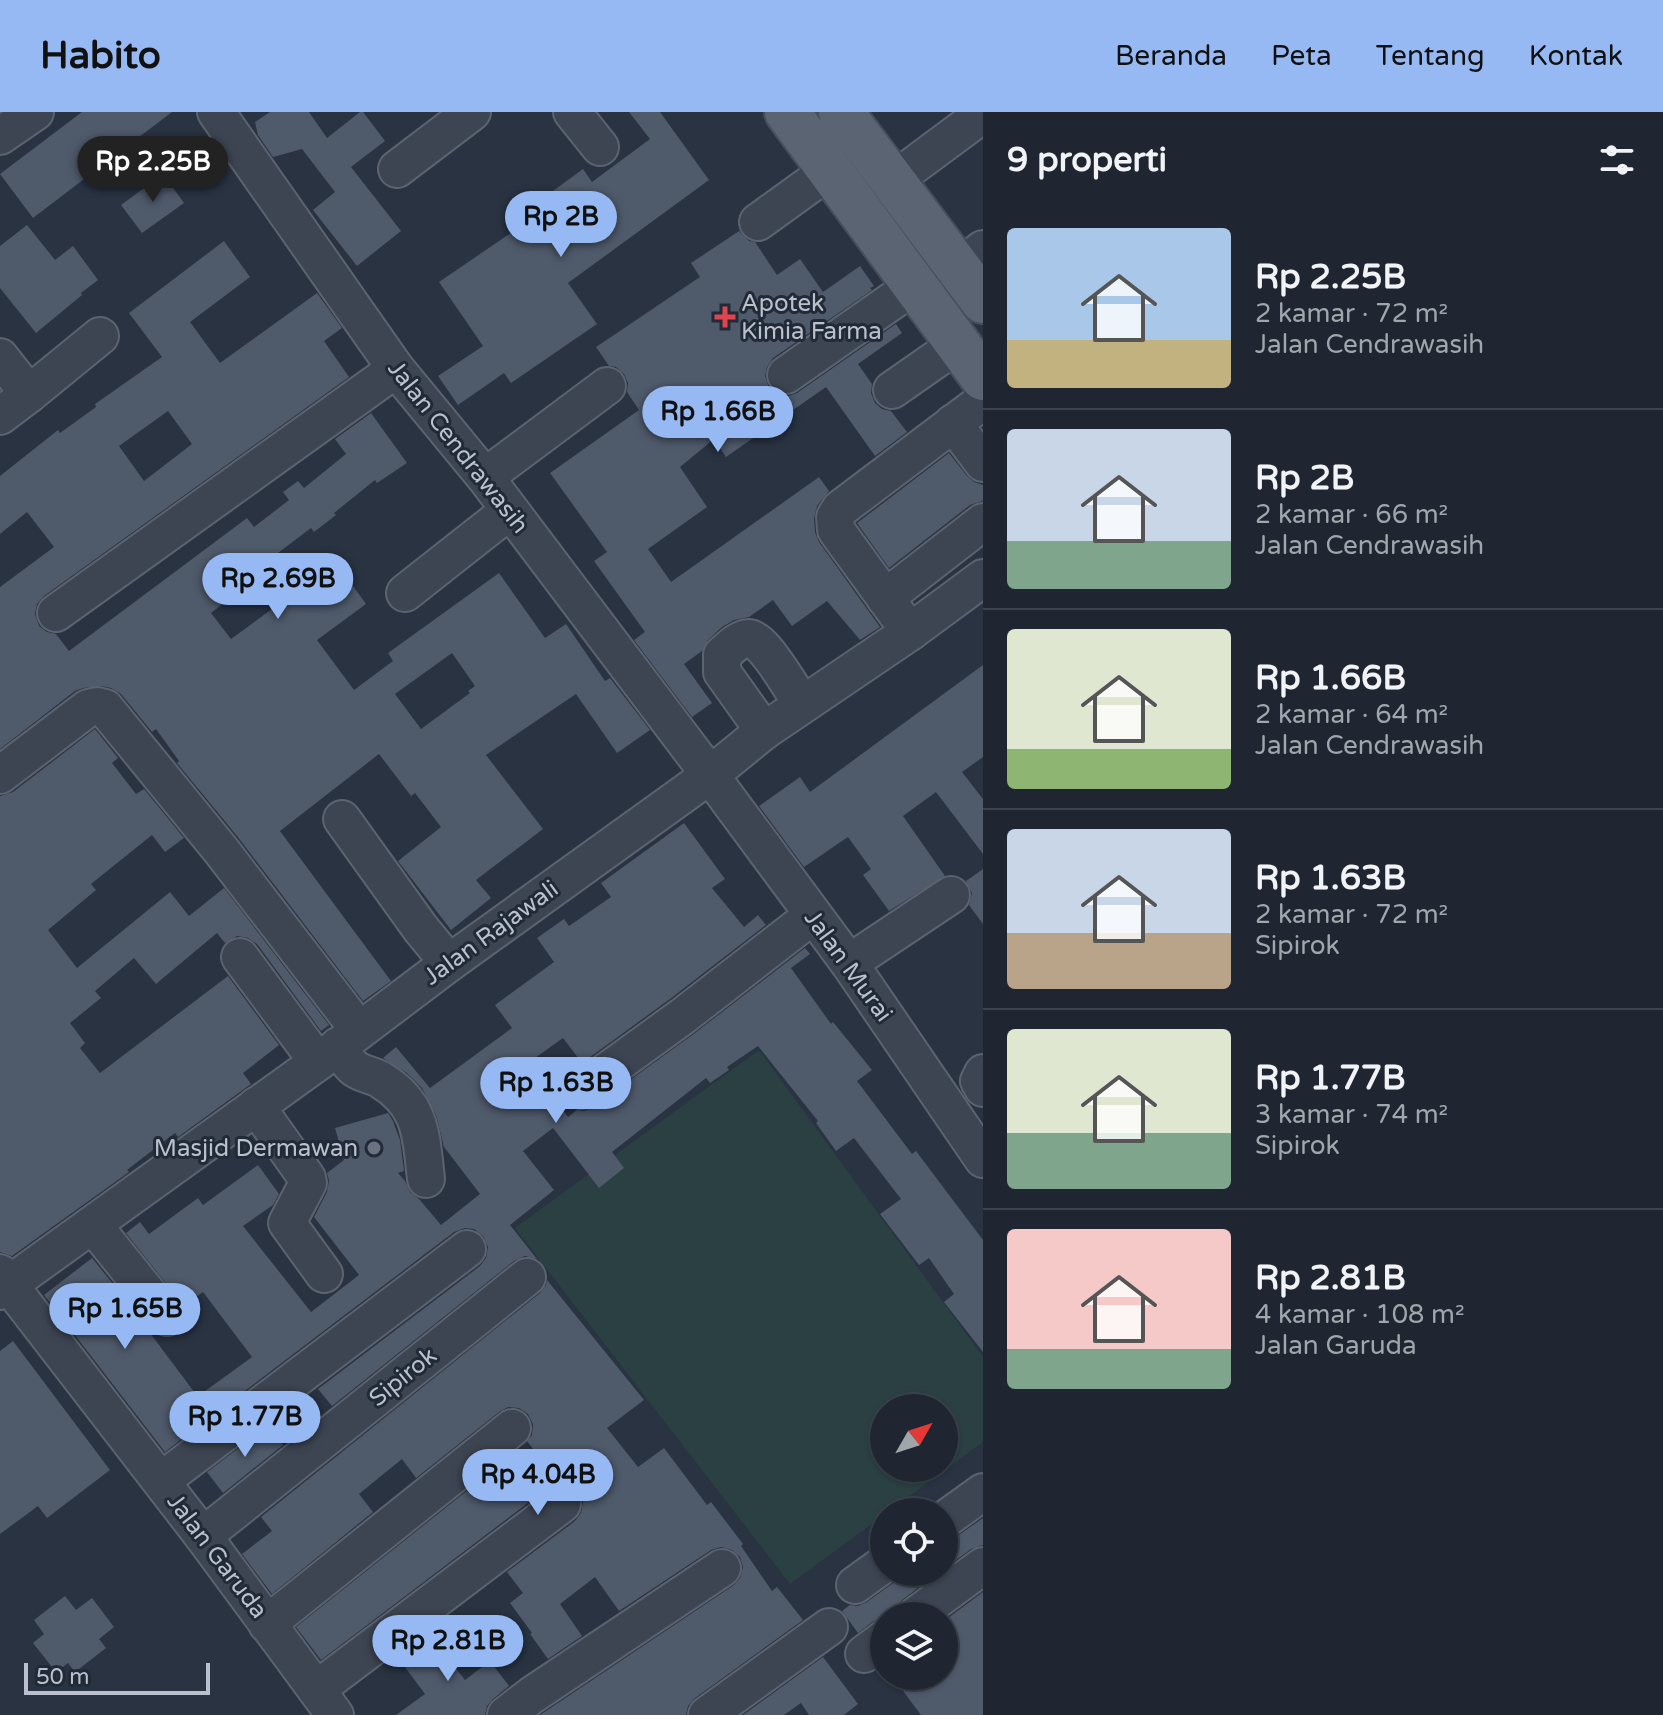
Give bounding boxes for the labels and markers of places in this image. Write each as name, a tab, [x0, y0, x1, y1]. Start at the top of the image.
pin: Rp 2.25B	[70, 136, 236, 204]
pin: Rp 2B	[505, 191, 617, 259]
place label: Apotek Kimia Farma	[741, 289, 882, 346]
marker: Apotek Kimia Farma	[716, 308, 734, 326]
pin: Rp 1.66B	[635, 386, 801, 454]
pin: Rp 2.69B	[195, 553, 361, 621]
pin: Rp 1.63B	[473, 1057, 639, 1125]
place label: Masjid Dermawan	[154, 1134, 358, 1163]
marker: Masjid Dermawan	[365, 1139, 383, 1157]
pin: Rp 1.65B	[42, 1283, 208, 1351]
pin: Rp 1.77B	[162, 1391, 328, 1459]
pin: Rp 4.04B	[455, 1449, 621, 1517]
pin: Rp 2.81B	[365, 1615, 531, 1683]

